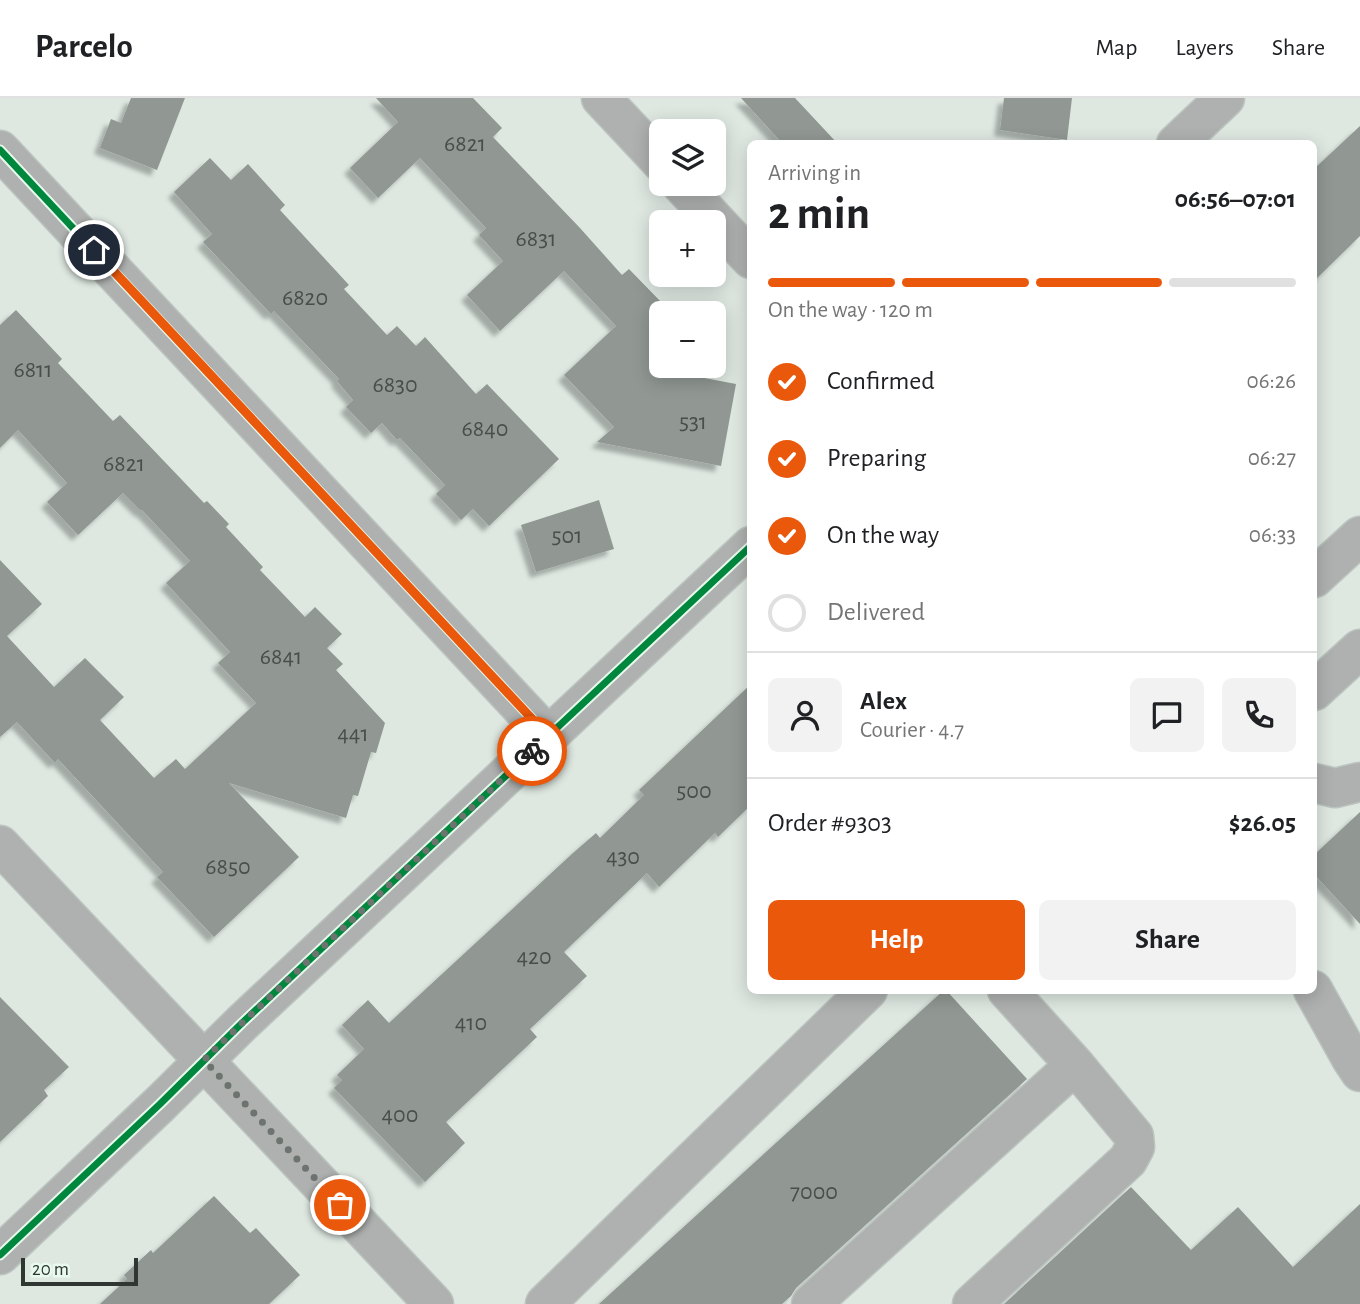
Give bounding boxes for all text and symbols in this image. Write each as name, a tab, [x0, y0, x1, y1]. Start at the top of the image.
text: Parcelo	[35, 31, 133, 64]
text: Map	[1095, 36, 1137, 60]
text: Layers	[1175, 36, 1234, 60]
text: Share	[1272, 36, 1325, 60]
map controls	[649, 119, 726, 378]
button: layers	[649, 119, 726, 196]
house number: 6821	[444, 132, 486, 156]
text: Arriving in	[768, 162, 861, 185]
text: 06:56–07:01	[1175, 186, 1296, 212]
text: 2 min	[768, 191, 870, 237]
button: +	[649, 210, 726, 287]
pin	[64, 220, 124, 280]
house number: 6831	[516, 227, 556, 251]
icon: home	[75, 231, 113, 269]
house number: 6820	[282, 286, 328, 310]
text: On the way · 120 m	[768, 299, 933, 322]
button: −	[649, 301, 726, 378]
house number: 6811	[13, 358, 53, 382]
icon: check	[768, 363, 806, 401]
text: Confirmed	[827, 368, 935, 394]
text: 06:26	[1247, 370, 1296, 393]
house number: 6830	[372, 373, 418, 397]
house number: 531	[679, 410, 707, 434]
house number: 6840	[462, 417, 508, 441]
icon: check	[768, 440, 806, 478]
text: Preparing	[827, 445, 926, 471]
text: 06:27	[1248, 447, 1296, 470]
house number: 6821	[103, 452, 145, 476]
icon: check	[768, 517, 806, 555]
text: On the way	[827, 522, 939, 548]
house number: 501	[552, 524, 582, 548]
text: 06:33	[1249, 524, 1296, 547]
text: Delivered	[827, 599, 925, 625]
house number: 6841	[260, 645, 302, 669]
button: person	[768, 678, 842, 752]
button: chat	[1130, 678, 1204, 752]
button: phone	[1222, 678, 1296, 752]
text: Alex	[860, 688, 907, 714]
courier	[497, 716, 567, 786]
text: Courier · 4.7	[860, 719, 964, 742]
house number: 441	[337, 722, 369, 746]
icon: bike	[513, 732, 551, 770]
house number: 500	[676, 779, 712, 803]
text: Order #9303	[768, 810, 892, 836]
text: $26.05	[1229, 810, 1296, 836]
house number: 430	[606, 845, 640, 869]
house number: 6850	[205, 855, 251, 879]
button: Help	[768, 900, 1025, 980]
button: Share	[1039, 900, 1296, 980]
house number: 420	[516, 945, 552, 969]
house number: 410	[455, 1011, 487, 1035]
house number: 400	[382, 1103, 418, 1127]
pin	[310, 1175, 370, 1235]
house number: 7000	[790, 1180, 838, 1204]
icon: bag	[321, 1186, 359, 1224]
scale bar	[21, 1255, 138, 1287]
text: 20 m	[32, 1260, 69, 1279]

